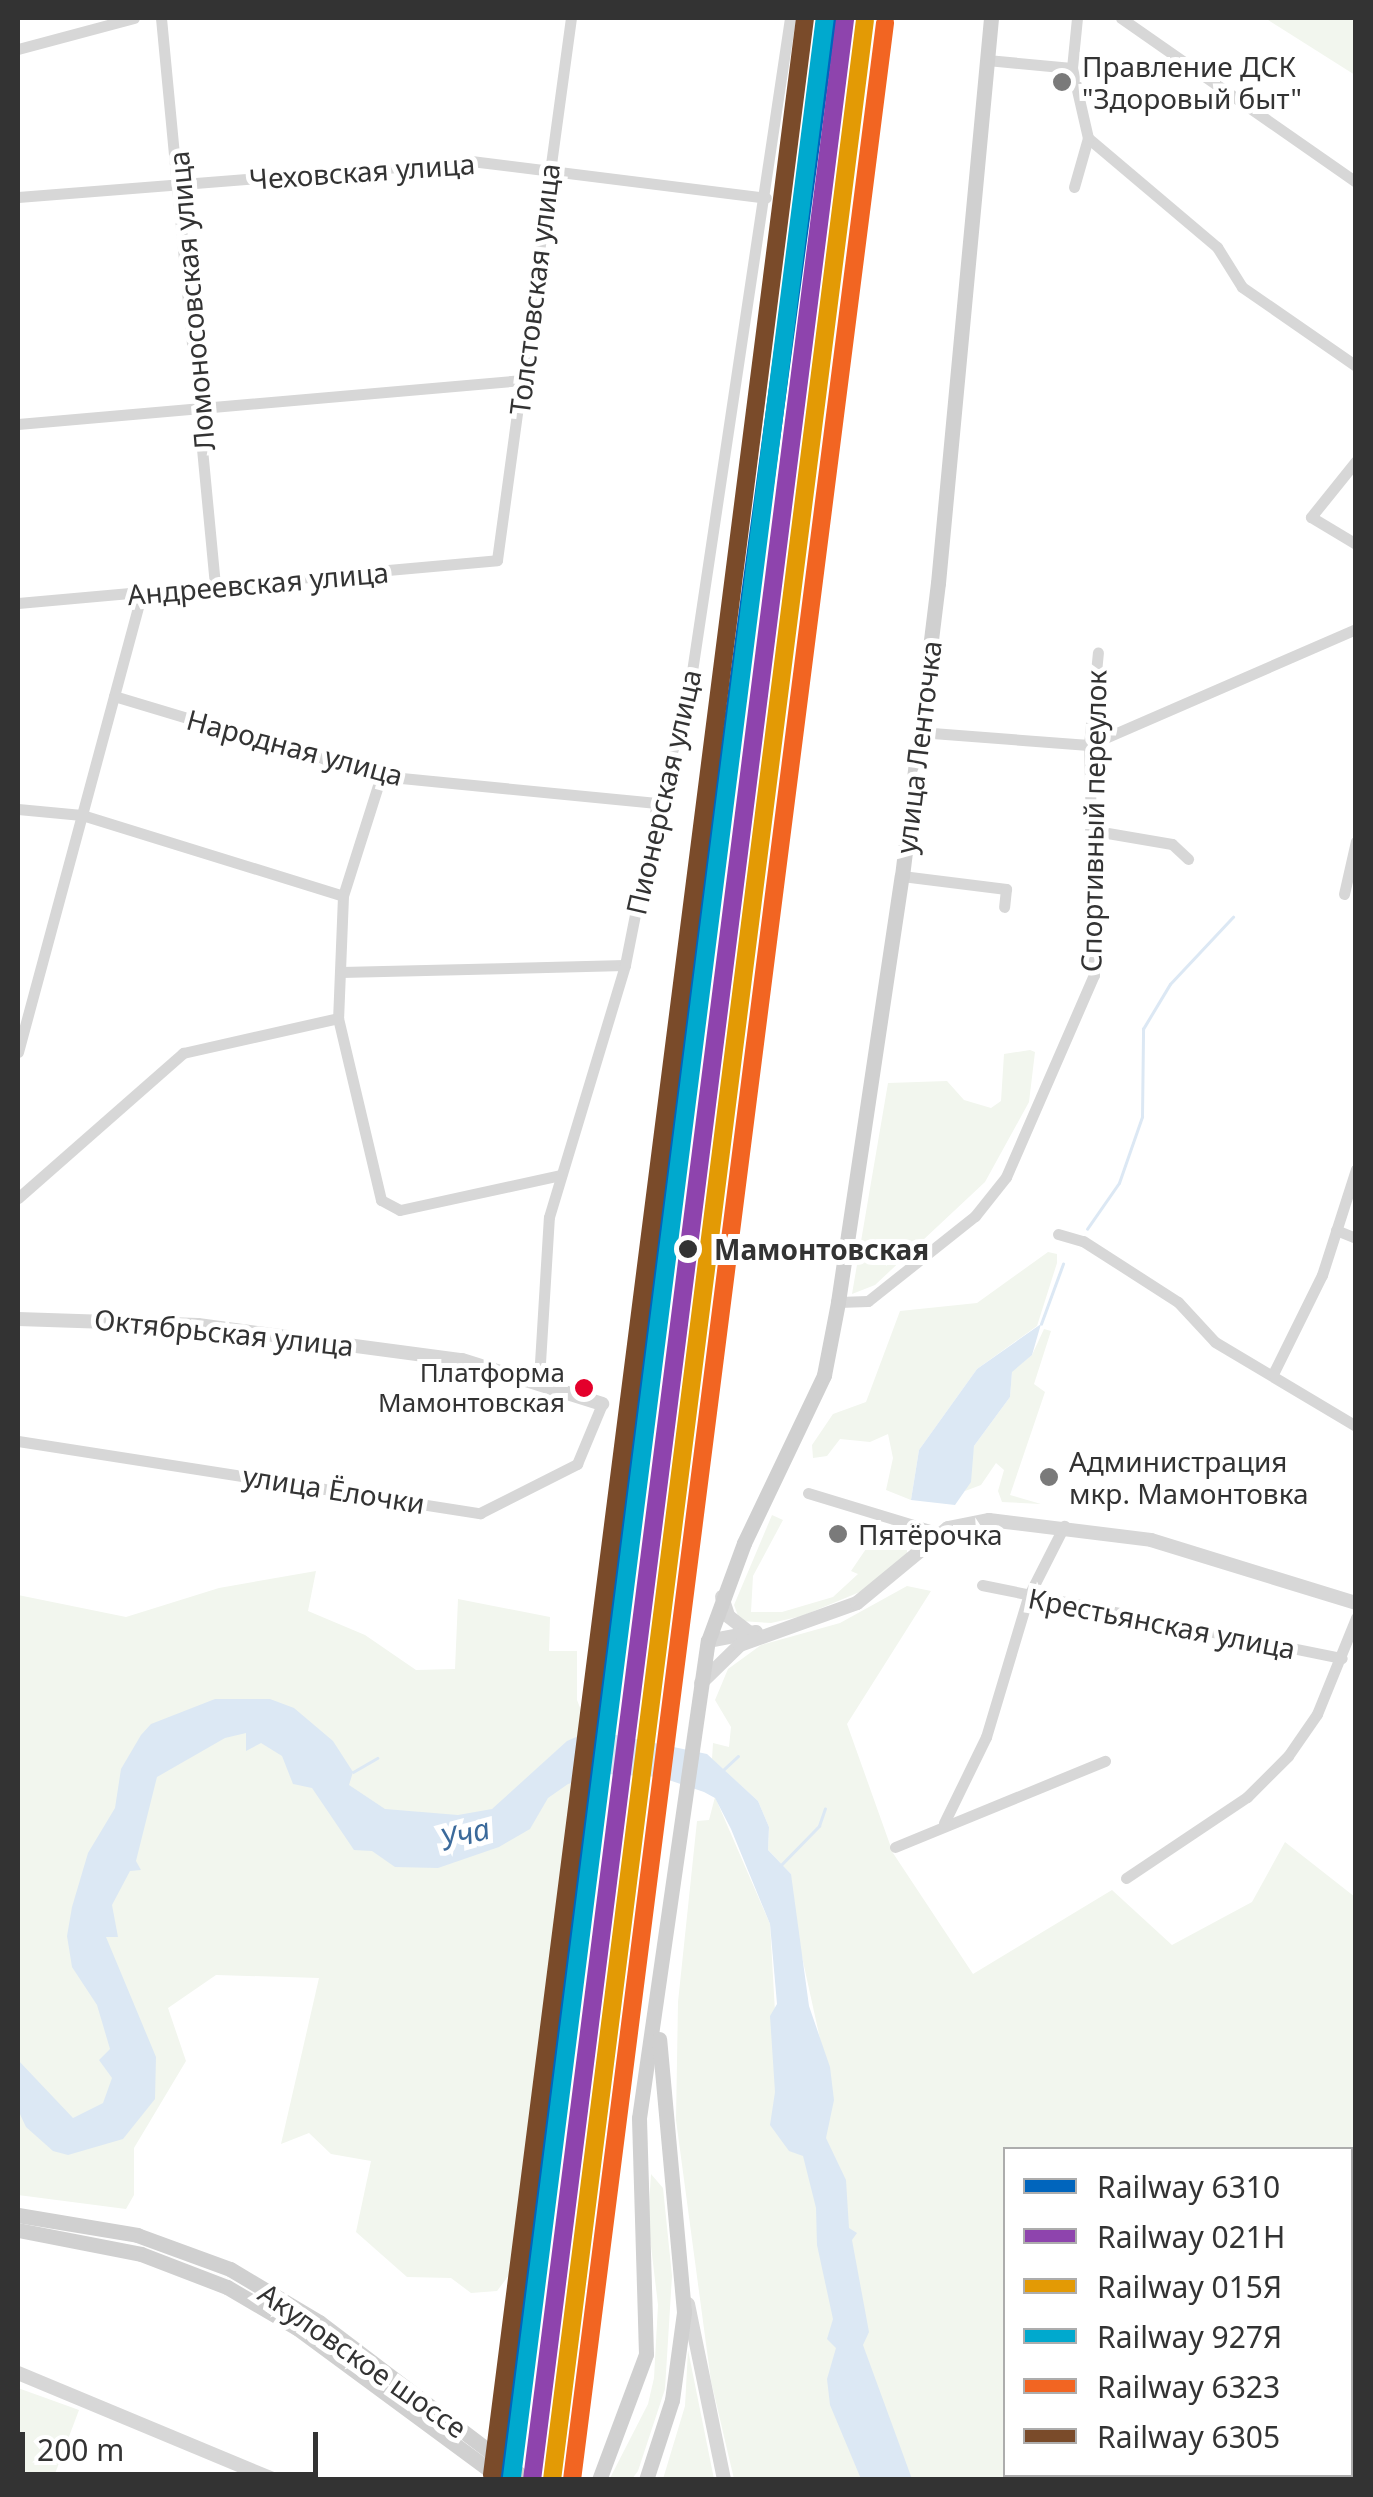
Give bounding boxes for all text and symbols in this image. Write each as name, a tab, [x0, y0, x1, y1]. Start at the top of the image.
place label: Правление ДСК "Здоровый быт"	[1082, 49, 1302, 115]
marker: Правление ДСК "Здоровый быт"	[1051, 71, 1073, 93]
street label: Чеховская улица	[248, 146, 476, 196]
street label: Ломоносовская улица	[161, 150, 221, 452]
street label: Толстовская улица	[502, 161, 566, 417]
street label: Андреевская улица	[126, 555, 390, 611]
street label: улица Ленточка	[888, 639, 948, 855]
street label: Пионерская улица	[618, 666, 708, 918]
street label: Спортивный переулок	[1074, 670, 1112, 972]
street label: Народная улица	[183, 702, 407, 792]
marker: Мамонтовская	[671, 1232, 705, 1266]
place label: Мамонтовская	[714, 1232, 929, 1266]
street label: Октябрьская улица	[93, 1302, 355, 1362]
place label: Платформа Мамонтовская	[378, 1357, 565, 1419]
marker: Платформа Мамонтовская	[574, 1378, 594, 1398]
place label: Администрация мкр. Мамонтовка	[1069, 1444, 1309, 1510]
street label: улица Ёлочки	[241, 1458, 427, 1520]
marker: Администрация мкр. Мамонтовка	[1038, 1466, 1060, 1488]
place label: Пятёрочка	[858, 1517, 1003, 1551]
marker: Пятёрочка	[827, 1523, 849, 1545]
street label: Крестьянская улица	[1026, 1581, 1298, 1665]
water label: Уча	[436, 1810, 494, 1858]
legend	[1003, 2147, 1353, 2477]
text: Railway 6310	[1097, 2166, 1280, 2207]
text: Railway 021Н	[1097, 2216, 1285, 2257]
text: Railway 015Я	[1097, 2266, 1282, 2307]
street label: Акуловское шоссе	[253, 2276, 473, 2444]
text: Railway 927Я	[1097, 2316, 1282, 2357]
text: Railway 6323	[1097, 2366, 1280, 2407]
scale bar	[25, 2412, 322, 2474]
text: Railway 6305	[1097, 2416, 1280, 2457]
text: 200 m	[37, 2429, 124, 2470]

